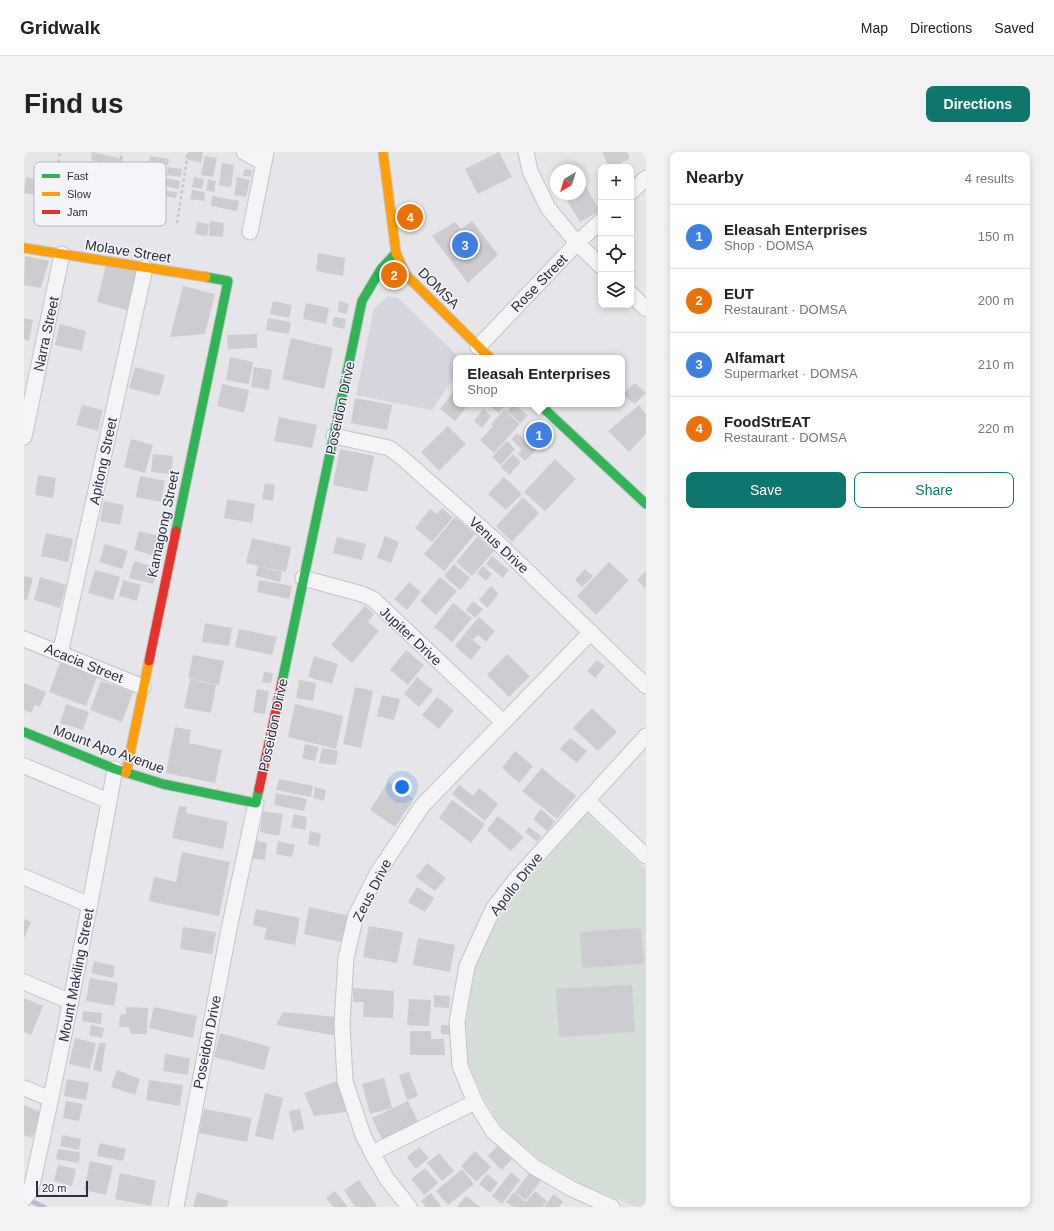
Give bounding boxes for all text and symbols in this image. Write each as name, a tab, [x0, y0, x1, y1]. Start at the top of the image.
text: Gridwalk	[20, 17, 100, 38]
text: Map	[861, 20, 888, 36]
text: Directions	[910, 20, 972, 36]
text: Saved	[994, 20, 1034, 36]
button: Directions	[926, 86, 1030, 122]
text: Find us	[24, 88, 124, 119]
legend	[34, 162, 166, 226]
north arrow	[550, 164, 586, 200]
map controls	[598, 164, 634, 308]
button: +	[598, 164, 634, 200]
text: Nearby	[686, 168, 744, 187]
text: Fast	[67, 170, 88, 182]
text: 4 results	[965, 171, 1014, 186]
text: Slow	[67, 188, 91, 200]
button: −	[598, 200, 634, 236]
pin: 4	[397, 202, 423, 232]
text: Jam	[67, 206, 88, 218]
text: Eleasah Enterprises	[724, 221, 867, 238]
text: 1	[695, 229, 703, 244]
text: 150 m	[978, 229, 1014, 244]
pin: 3	[452, 230, 478, 260]
street label: Molave Street	[84, 236, 172, 266]
button: locate	[598, 236, 634, 272]
text: Shop · DOMSA	[724, 238, 814, 253]
street label: Rose Street	[508, 251, 571, 315]
pin: 2	[381, 260, 407, 290]
street label: DOMSA	[415, 264, 463, 312]
button: layers	[598, 272, 634, 308]
text: EUT	[724, 285, 754, 302]
text: 2	[695, 293, 703, 308]
text: 200 m	[978, 293, 1014, 308]
street label: Narra Street	[30, 295, 62, 373]
text: Restaurant · DOMSA	[724, 302, 847, 317]
text: Alfamart	[724, 349, 785, 366]
popup	[453, 355, 625, 407]
text: 3	[695, 357, 703, 372]
text: 210 m	[978, 357, 1014, 372]
street label: Poseidon Drive	[322, 360, 358, 456]
text: Eleasah Enterprises	[467, 365, 611, 382]
text: Supermarket · DOMSA	[724, 366, 858, 381]
text: Shop	[467, 382, 498, 397]
text: FoodStrEAT	[724, 413, 810, 430]
street label: Apitong Street	[86, 416, 120, 506]
pin: 1	[526, 420, 552, 450]
text: 4	[695, 421, 703, 436]
text: 220 m	[978, 421, 1014, 436]
text: Restaurant · DOMSA	[724, 430, 847, 445]
street label: Kamagong Street	[144, 469, 182, 579]
button: Save	[686, 472, 846, 508]
button: Share	[854, 472, 1014, 508]
street label: Venus Drive	[466, 513, 532, 577]
street label: Jupiter Drive	[377, 603, 445, 669]
street label: Acacia Street	[42, 640, 126, 686]
street label: Poseidon Drive	[255, 677, 291, 773]
street label: Mount Apo Avenue	[51, 721, 167, 777]
your location	[392, 777, 412, 797]
street label: Apollo Drive	[486, 849, 546, 919]
street label: Zeus Drive	[350, 856, 395, 924]
street label: Mount Makiling Street	[55, 907, 97, 1043]
street label: Poseidon Drive	[190, 994, 224, 1090]
scale bar	[36, 1179, 88, 1198]
text: 20 m	[42, 1182, 66, 1194]

